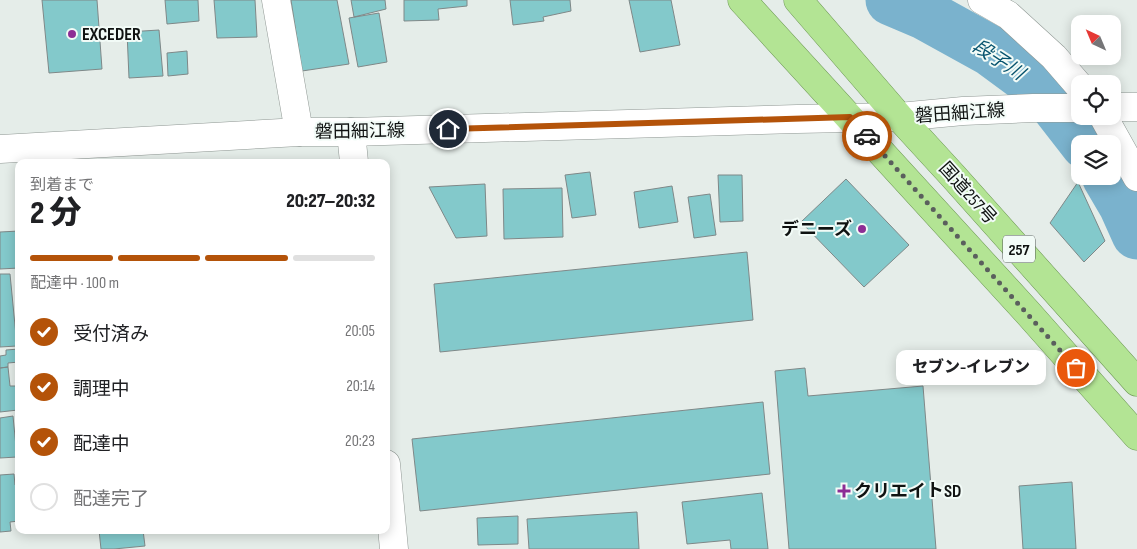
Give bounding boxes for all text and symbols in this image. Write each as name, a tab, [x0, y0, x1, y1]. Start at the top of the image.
north arrow	[1071, 15, 1121, 65]
map controls	[1071, 15, 1121, 185]
place label: EXCEDER	[82, 24, 141, 45]
marker: EXCEDER	[66, 28, 78, 40]
water label: 段子川	[968, 35, 1030, 87]
button: locate	[1071, 75, 1121, 125]
street label: 磐田細江線	[914, 100, 1006, 127]
pin	[427, 108, 469, 150]
courier	[842, 111, 892, 161]
icon: home	[434, 115, 462, 143]
street label: 磐田細江線	[315, 120, 405, 143]
icon: car	[853, 122, 881, 150]
button: layers	[1071, 135, 1121, 185]
street label: 国道257号	[934, 158, 1001, 229]
text: 到着まで	[30, 176, 94, 195]
text: 20:27–20:32	[286, 190, 375, 213]
text: 2 分	[30, 194, 81, 233]
place label: デニーズ	[781, 219, 852, 240]
marker: デニーズ	[856, 223, 868, 235]
road number: 257	[1003, 235, 1035, 262]
text: 配達中 · 100 m	[30, 274, 119, 293]
icon: check	[30, 318, 58, 346]
text: 20:05	[345, 322, 375, 341]
text: 受付済み	[73, 323, 149, 346]
pin	[1055, 347, 1097, 389]
callout: セブン-イレブン	[896, 350, 1046, 386]
icon: bag	[1062, 354, 1090, 382]
text: セブン-イレブン	[912, 358, 1030, 377]
icon: check	[30, 373, 58, 401]
text: 20:14	[346, 377, 375, 396]
text: 調理中	[73, 378, 130, 401]
icon: check	[30, 428, 58, 456]
text: 20:23	[345, 432, 375, 451]
text: 配達中	[73, 433, 130, 456]
place label: クリエイトSD	[854, 481, 961, 502]
marker: クリエイトSD	[838, 485, 850, 497]
text: 配達完了	[73, 488, 149, 511]

